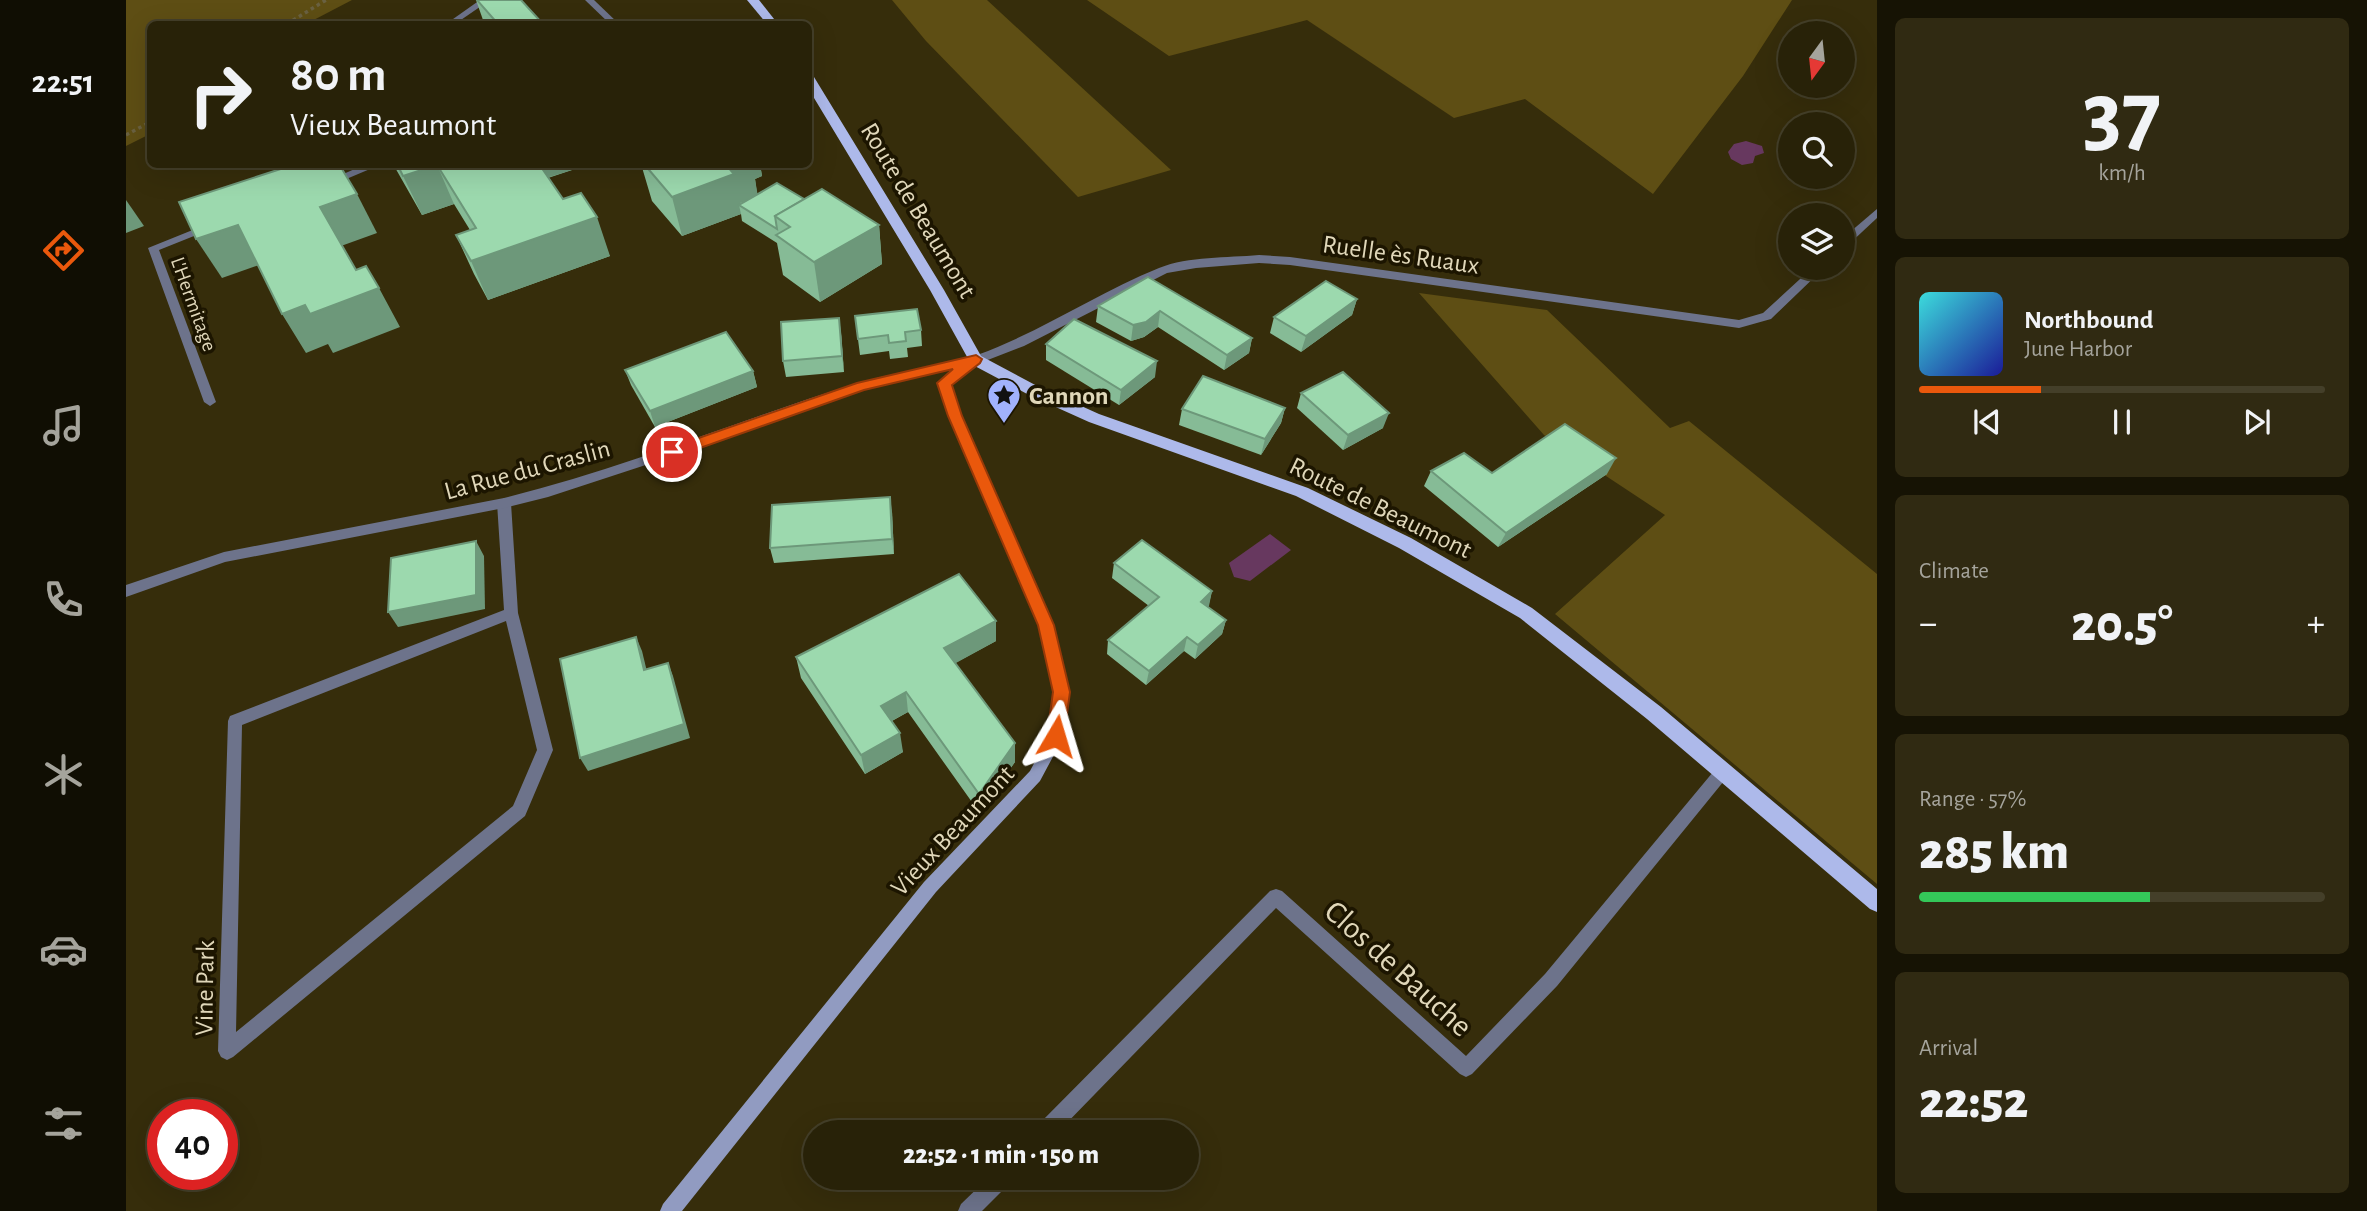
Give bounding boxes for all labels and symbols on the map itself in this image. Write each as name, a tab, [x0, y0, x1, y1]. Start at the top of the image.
north arrow	[1778, 21, 1855, 98]
street label: Route de Beaumont	[856, 118, 981, 303]
street label: Ruelle ès Ruaux	[1321, 231, 1481, 279]
street label: L'Hermitage	[167, 254, 220, 354]
place icon: Cannon	[985, 376, 1023, 425]
place label: Cannon	[1029, 383, 1109, 409]
pin	[642, 422, 702, 482]
street label: La Rue du Craslin	[442, 435, 613, 505]
street label: Route de Beaumont	[1285, 453, 1476, 563]
position arrow	[1019, 699, 1093, 773]
street label: Vieux Beaumont	[886, 761, 1019, 901]
street label: Clos de Bauche	[1319, 895, 1478, 1043]
street label: Vine Park	[191, 940, 219, 1036]
speed limit sign: 40	[147, 1099, 238, 1190]

